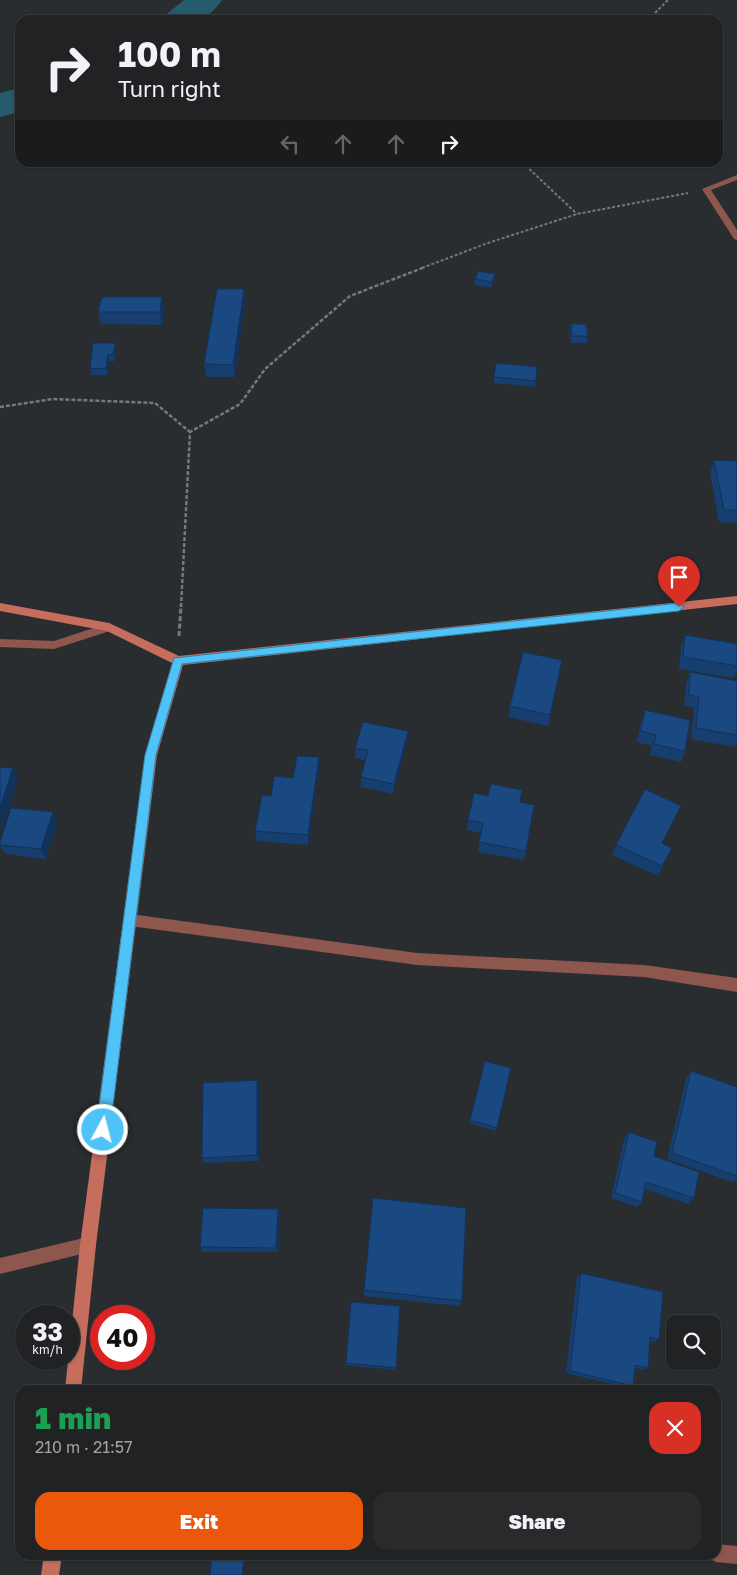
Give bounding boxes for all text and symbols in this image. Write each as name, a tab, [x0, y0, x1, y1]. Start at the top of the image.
text: 100 m	[118, 33, 221, 75]
icon: right	[35, 35, 100, 100]
text: Turn right	[118, 75, 221, 102]
icon: left	[276, 130, 304, 158]
icon: ahead	[329, 130, 357, 158]
icon: ahead	[382, 130, 410, 158]
icon: right	[435, 130, 463, 158]
pin	[658, 556, 700, 607]
icon: arrive	[665, 563, 693, 591]
position arrow	[76, 1103, 128, 1155]
speed limit sign: 40	[90, 1305, 155, 1370]
map controls	[666, 1315, 721, 1370]
button: search	[666, 1315, 721, 1370]
text: 33	[32, 1316, 63, 1347]
text: km/h	[32, 1342, 63, 1357]
text: 1 min	[35, 1400, 111, 1436]
button: close	[649, 1402, 701, 1454]
text: 210 m · 21:57	[35, 1437, 133, 1457]
button: Exit	[35, 1492, 363, 1550]
button: Share	[373, 1492, 701, 1550]

